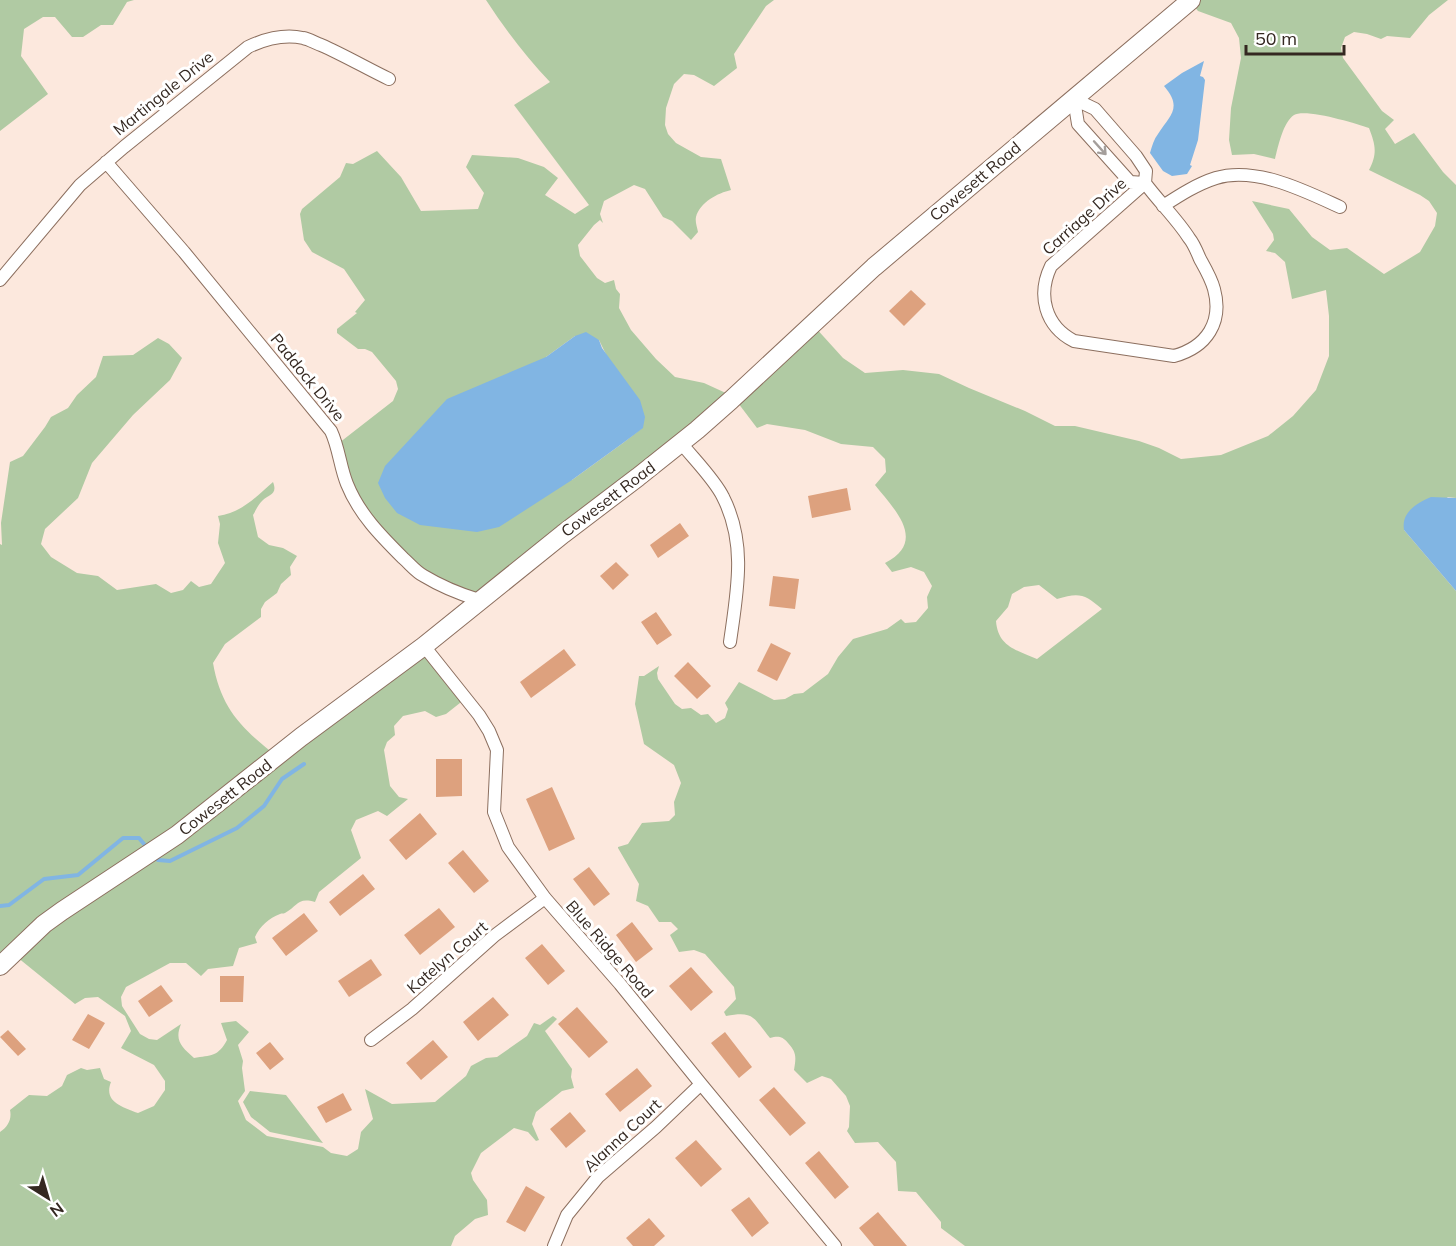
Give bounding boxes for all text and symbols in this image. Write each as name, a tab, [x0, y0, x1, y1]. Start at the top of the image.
scale bar	[1246, 18, 1344, 56]
text: 50 m	[1255, 27, 1297, 50]
street label: Martingale Drive	[109, 47, 217, 139]
street label: Cowesett Road	[925, 137, 1025, 225]
one-way arrow	[1093, 141, 1107, 156]
street label: Carriage Drive	[1038, 173, 1130, 259]
street label: Paddock Drive	[267, 329, 349, 425]
street label: Cowesett Road	[557, 457, 659, 541]
street label: Cowesett Road	[174, 754, 276, 840]
street label: Blue Ridge Road	[562, 896, 658, 1002]
street label: Katelyn Court	[403, 916, 492, 997]
street label: Alanna Court	[579, 1094, 665, 1176]
north arrow	[18, 1168, 78, 1228]
text: N	[46, 1198, 68, 1222]

